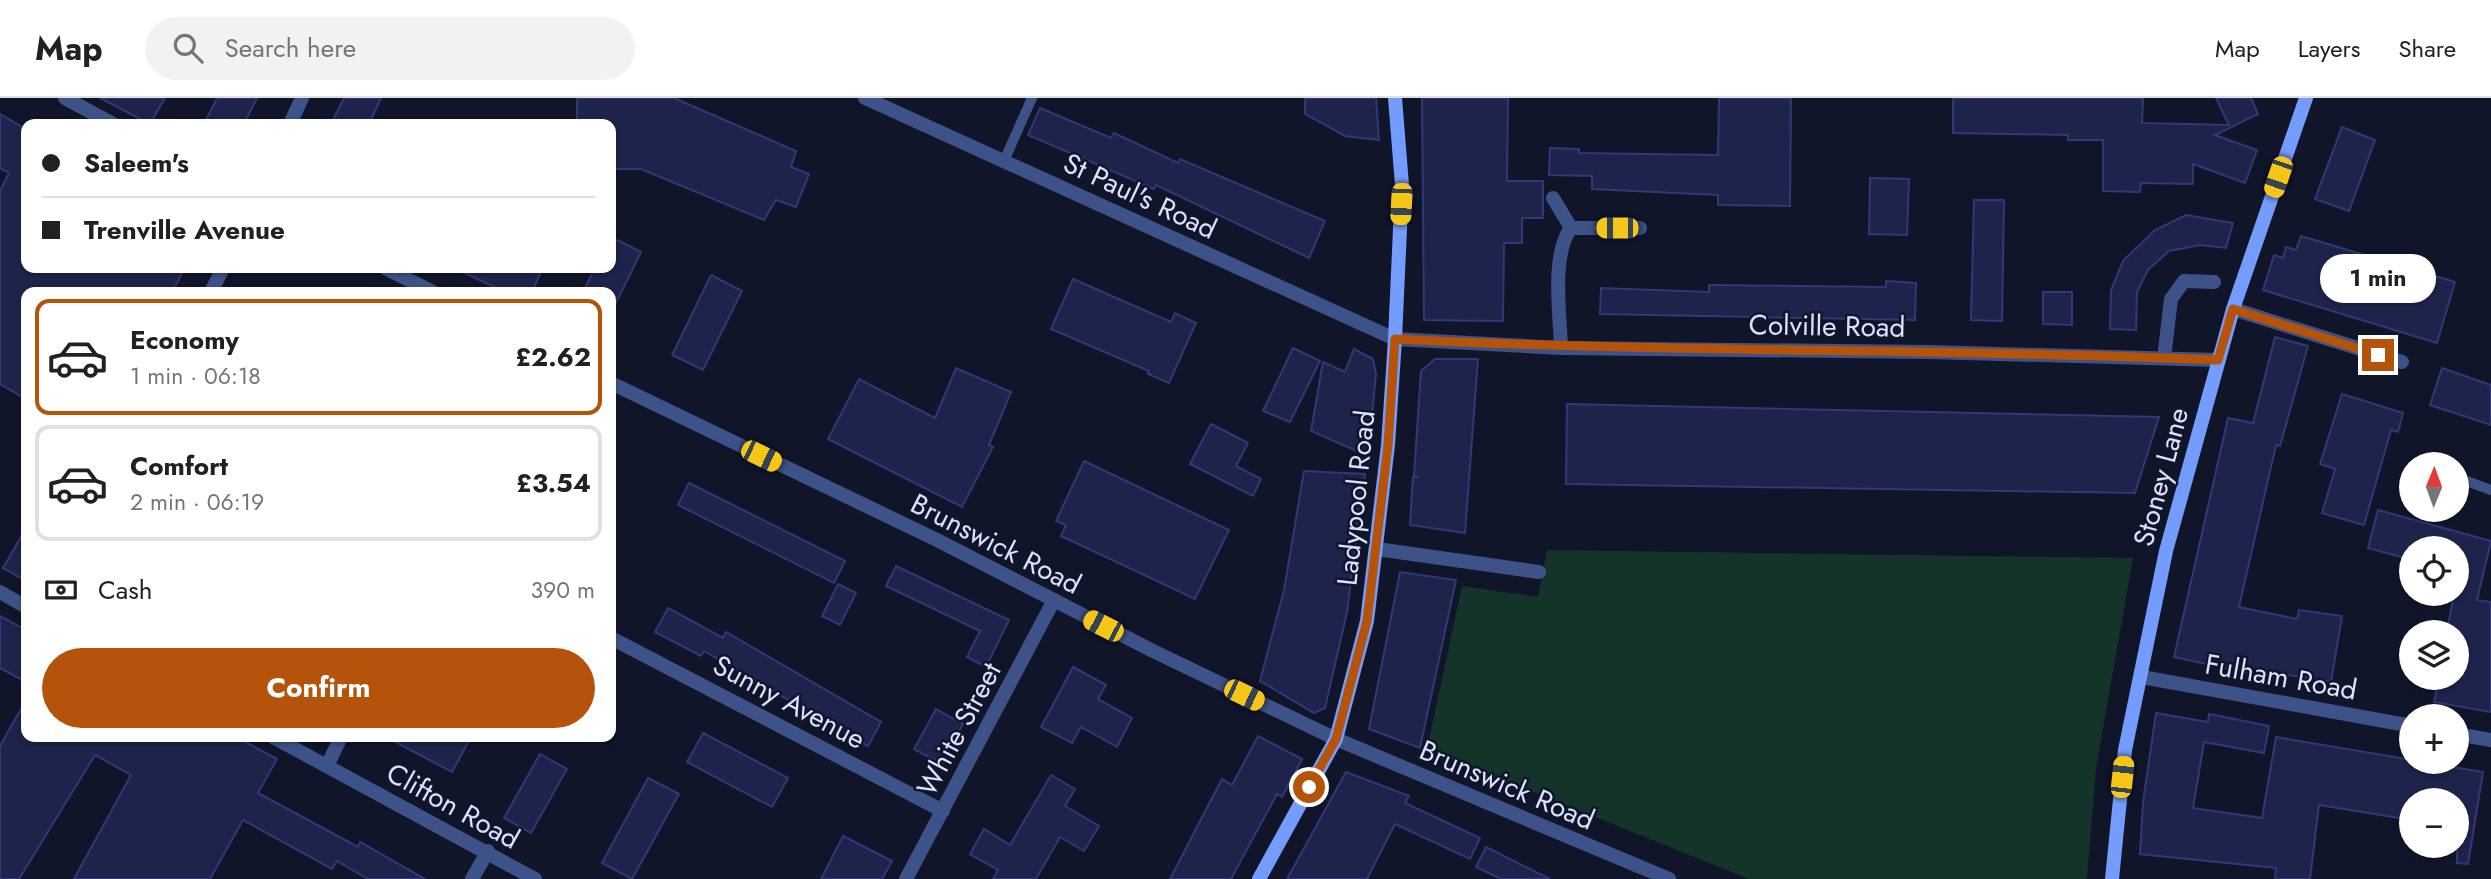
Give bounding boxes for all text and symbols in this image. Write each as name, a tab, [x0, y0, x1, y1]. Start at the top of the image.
search box	[145, 17, 635, 80]
text: Map	[35, 25, 103, 72]
icon: search	[169, 29, 207, 67]
text: Search here	[225, 29, 356, 67]
text: Map	[2215, 31, 2260, 66]
text: Layers	[2298, 31, 2360, 66]
text: Share	[2398, 31, 2456, 66]
street label: St Paul's Road	[1057, 143, 1223, 249]
text: Saleem's	[84, 144, 189, 182]
car	[2262, 154, 2295, 200]
car	[1390, 182, 1413, 226]
text: Trenville Avenue	[84, 211, 285, 249]
car	[1597, 218, 1639, 239]
callout: 1 min	[2320, 254, 2436, 302]
text: 1 min	[2349, 261, 2407, 295]
street label: Colville Road	[1748, 304, 1906, 348]
text: Economy	[130, 321, 239, 359]
icon: car	[46, 326, 109, 389]
text: £2.62	[515, 338, 591, 376]
route end	[2362, 339, 2394, 371]
text: 1 min · 06:18	[130, 359, 261, 393]
street label: Stoney Lane	[2123, 403, 2199, 551]
street label: Ladypool Road	[1326, 408, 1386, 588]
car	[738, 437, 785, 475]
text: Comfort	[130, 447, 228, 485]
icon: car	[46, 452, 109, 515]
north arrow	[2399, 452, 2469, 522]
map controls	[2399, 452, 2469, 858]
text: £3.54	[516, 464, 591, 502]
street label: Brunswick Road	[904, 483, 1088, 605]
text: 2 min · 06:19	[130, 485, 264, 519]
button: locate	[2399, 536, 2469, 606]
icon: cash	[42, 571, 80, 609]
text: Cash	[98, 571, 152, 609]
text: 390 m	[531, 573, 595, 607]
car	[1080, 607, 1127, 645]
button: layers	[2399, 620, 2469, 690]
street label: Fulham Road	[2202, 643, 2360, 711]
street label: Sunny Avenue	[706, 645, 872, 759]
button: Confirm	[42, 648, 595, 728]
street label: White Street	[907, 655, 1012, 803]
car	[1221, 676, 1268, 714]
button: +	[2399, 704, 2469, 774]
street label: Brunswick Road	[1413, 730, 1601, 840]
street label: Clifton Road	[379, 753, 527, 859]
car	[2110, 755, 2135, 799]
route start	[1293, 771, 1325, 803]
button: −	[2399, 788, 2469, 858]

